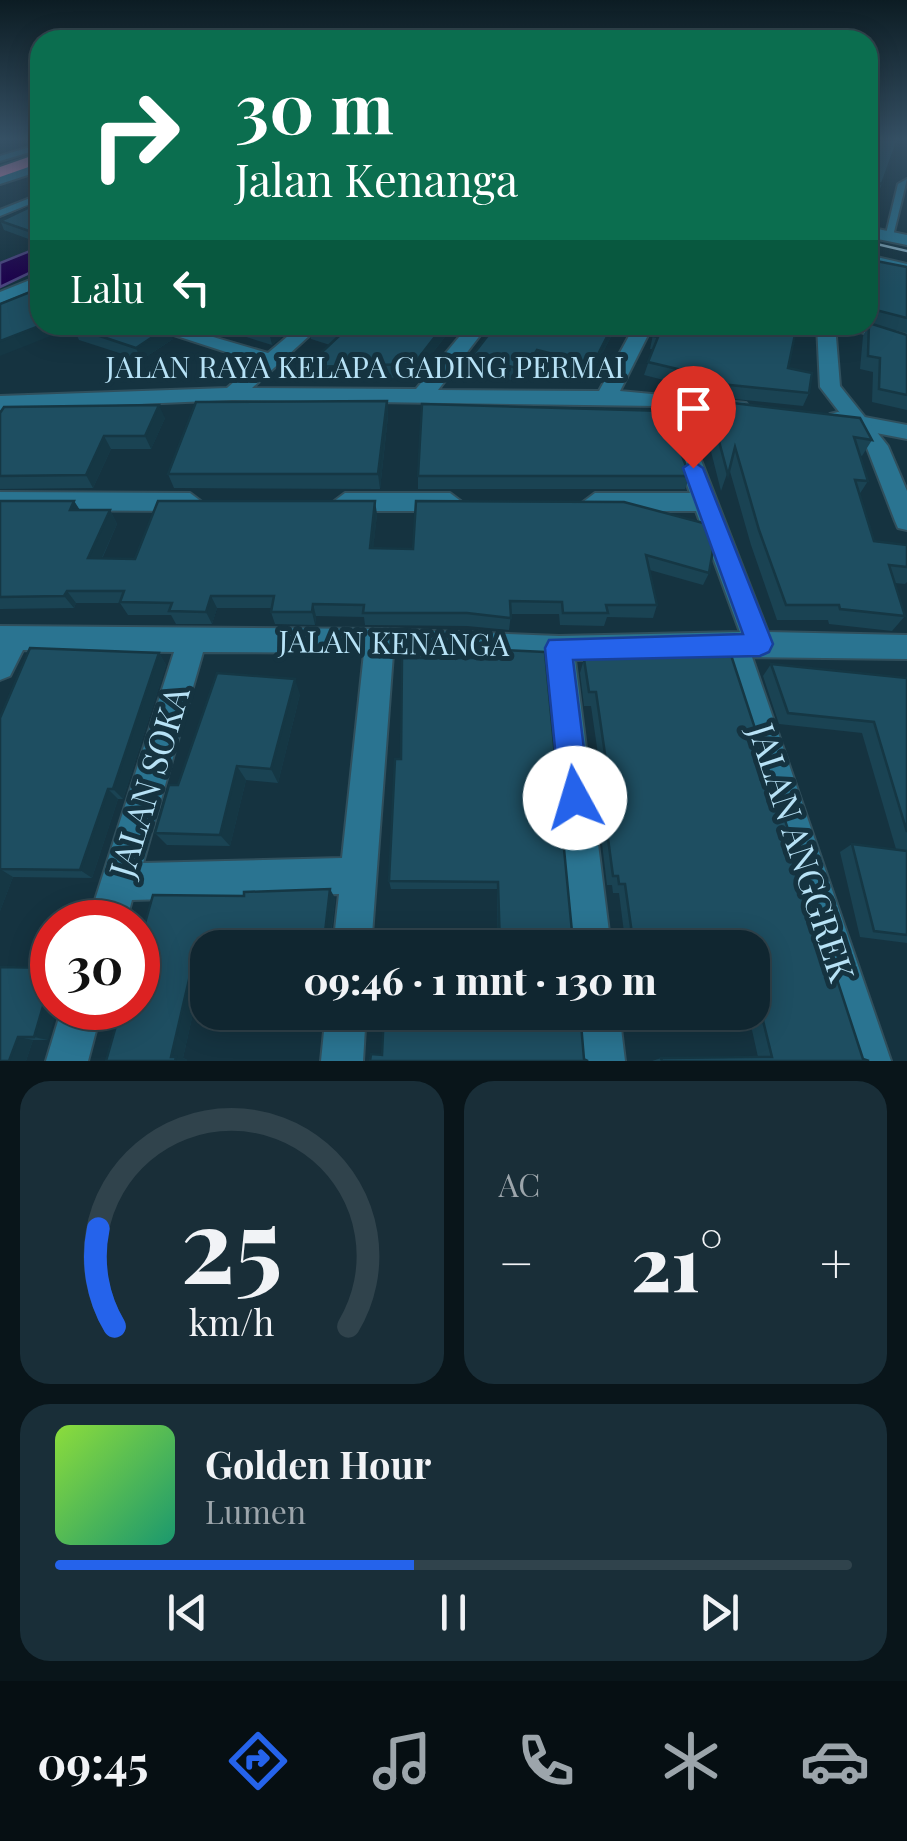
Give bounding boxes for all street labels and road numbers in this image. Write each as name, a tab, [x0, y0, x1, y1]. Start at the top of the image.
street label: JALAN RAYA KELAPA GADING PERMAI	[105, 346, 624, 386]
street label: JALAN KENANGA	[277, 620, 511, 664]
street label: JALAN SOKA	[96, 679, 199, 883]
street label: JALAN ANGGREK	[739, 716, 867, 987]

